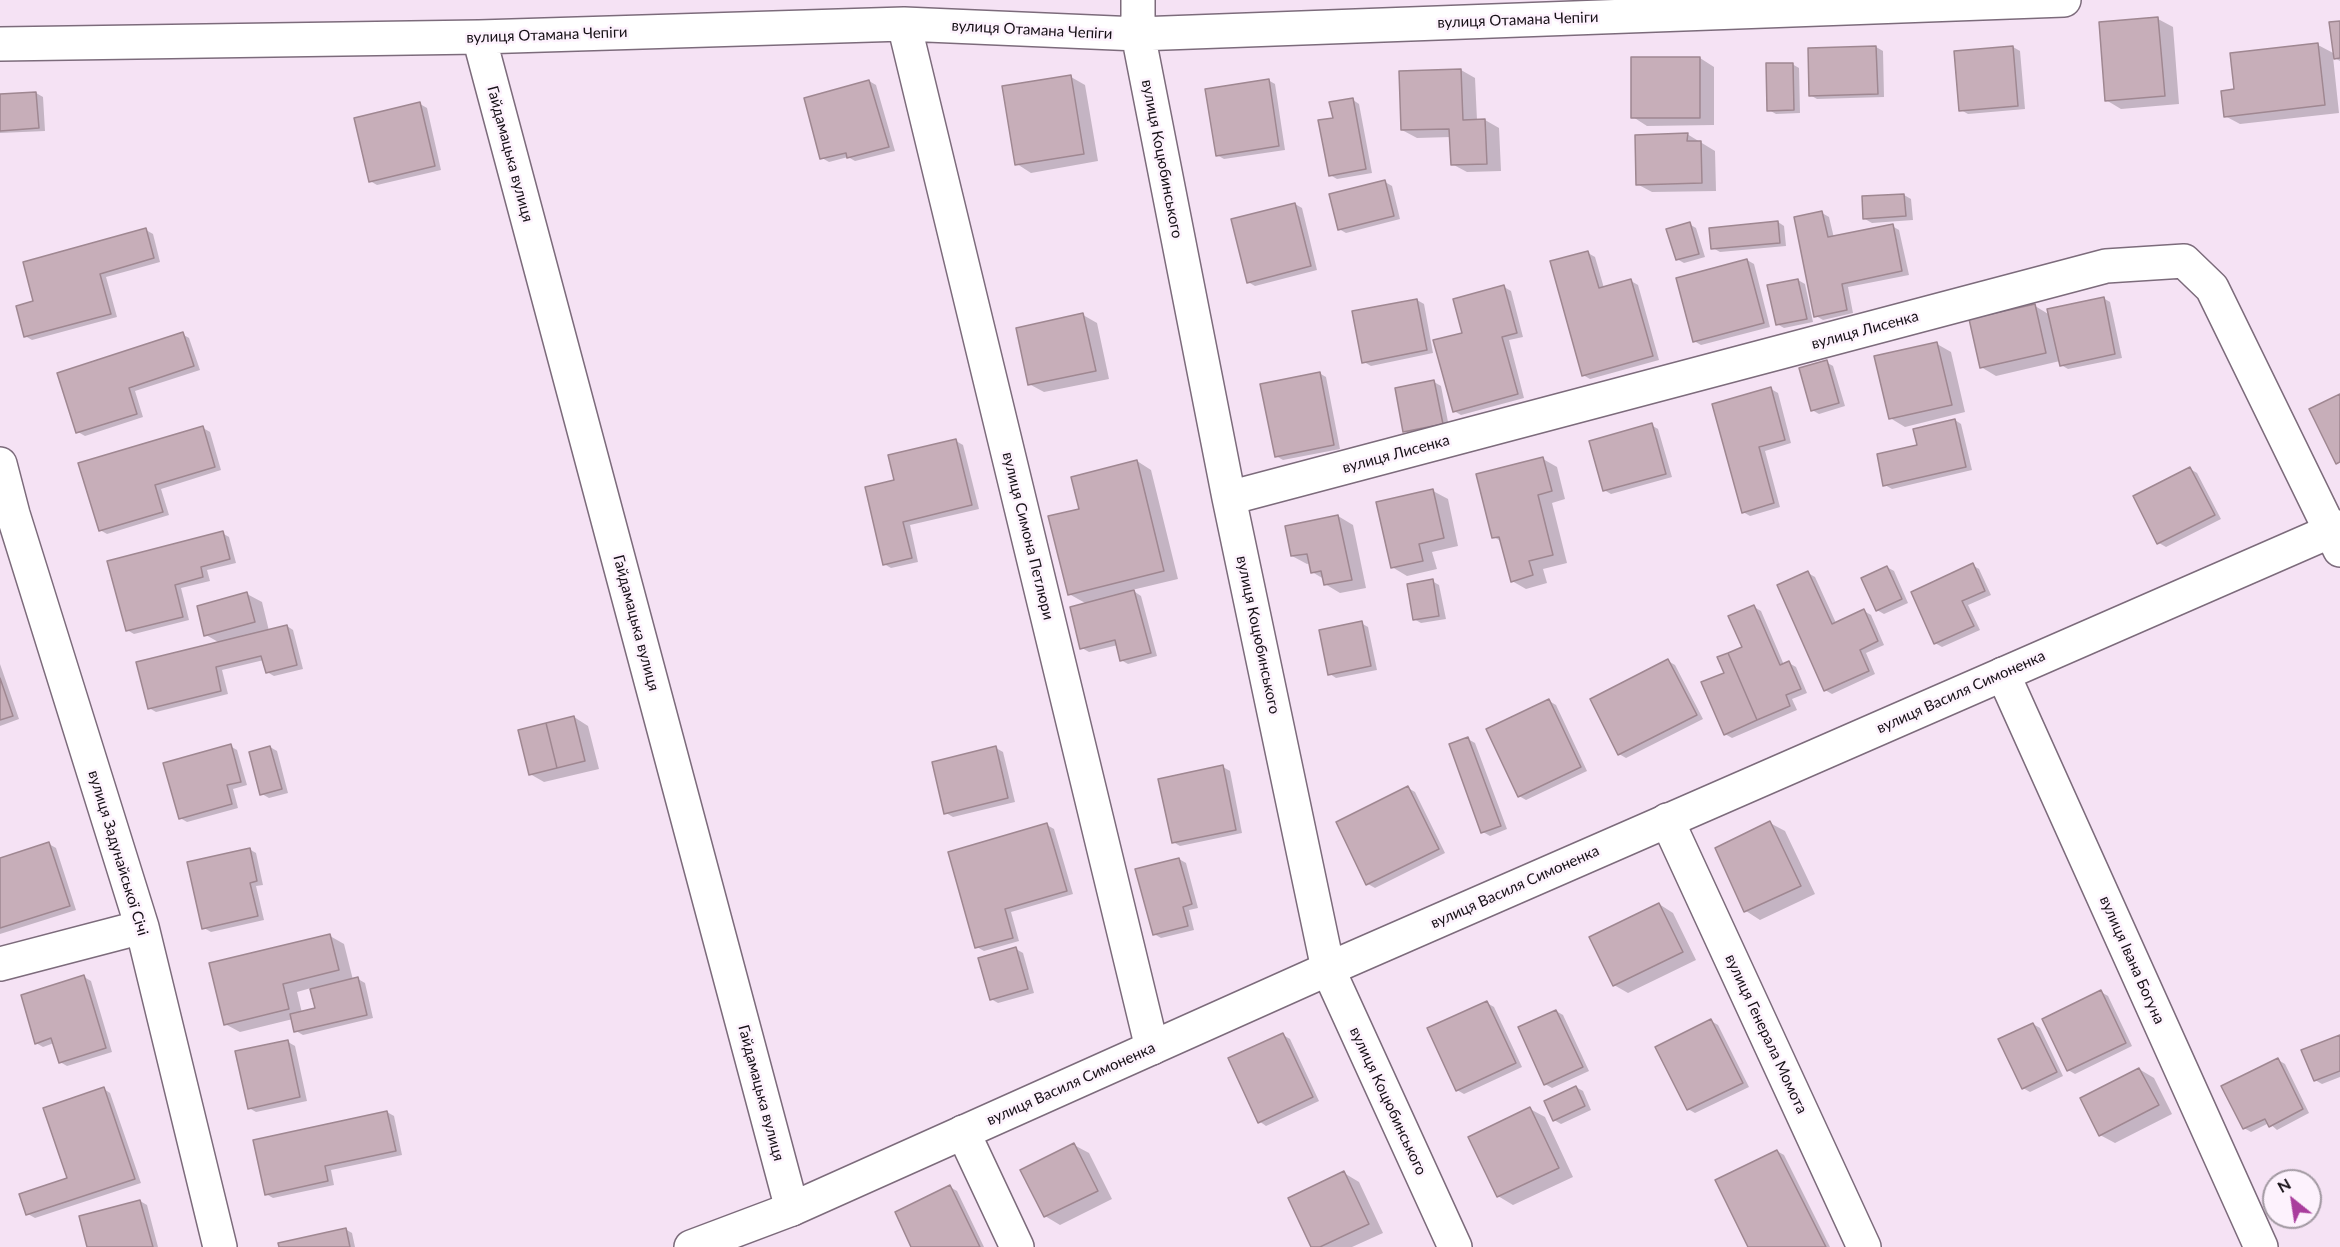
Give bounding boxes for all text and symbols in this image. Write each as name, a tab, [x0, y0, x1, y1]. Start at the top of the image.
street label: вулиця Отамана Чепіги	[1437, 8, 1599, 32]
street label: вулиця Отамана Чепіги	[951, 17, 1113, 43]
street label: вулиця Отамана Чепіги	[466, 23, 628, 47]
street label: вулиця Коцюбинського	[1138, 78, 1186, 240]
street label: Гайдамацька вулиця	[483, 84, 537, 224]
street label: вулиця Лисенка	[1810, 307, 1920, 353]
street label: вулиця Лисенка	[1341, 431, 1451, 477]
street label: вулиця Симона Петлюри	[998, 450, 1058, 622]
street label: Гайдамацька вулиця	[609, 553, 663, 693]
street label: вулиця Коцюбинського	[1232, 554, 1284, 716]
street label: вулиця Василя Симоненка	[1874, 647, 2048, 737]
street label: вулиця Задунайської Січі	[84, 768, 152, 938]
street label: вулиця Василя Симоненка	[1428, 842, 1602, 932]
street label: вулиця Івана Богуна	[2096, 893, 2168, 1027]
street label: вулиця Генерала Момота	[1721, 952, 1811, 1116]
street label: Гайдамацька вулиця	[734, 1023, 788, 1163]
street label: вулиця Коцюбинського	[1346, 1024, 1430, 1178]
street label: вулиця Василя Симоненка	[984, 1039, 1158, 1129]
north arrow	[2262, 1169, 2322, 1229]
text: N	[2274, 1173, 2294, 1196]

